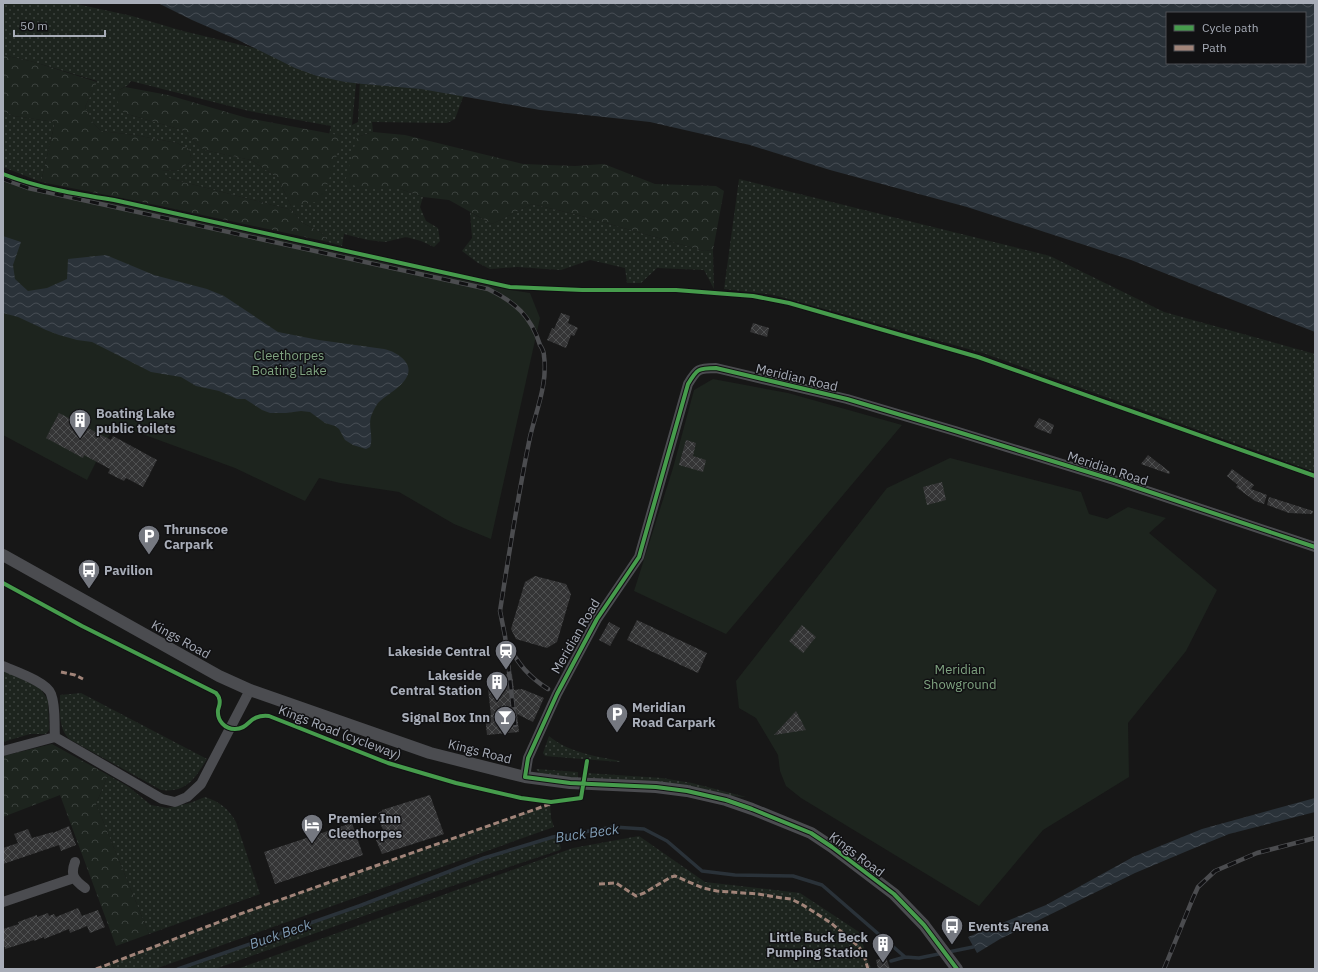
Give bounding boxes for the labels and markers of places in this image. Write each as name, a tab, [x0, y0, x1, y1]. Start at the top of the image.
place label: Boating Lake public toilets	[96, 405, 176, 437]
building icon: Boating Lake public toilets	[67, 407, 93, 440]
place label: Thrunscoe Carpark	[164, 521, 228, 553]
parking icon: Thrunscoe Carpark	[136, 523, 162, 556]
bus stop icon: Pavilion	[76, 557, 102, 590]
place label: Pavilion	[104, 562, 153, 579]
station icon: Lakeside Central	[493, 638, 519, 671]
place label: Lakeside Central	[388, 643, 490, 660]
place label: Lakeside Central Station	[390, 667, 482, 699]
building icon: Lakeside Central Station	[484, 669, 510, 702]
place label: Meridian Road Carpark	[632, 699, 716, 731]
parking icon: Meridian Road Carpark	[604, 701, 630, 734]
bar icon: Signal Box Inn	[492, 704, 518, 737]
place label: Signal Box Inn	[402, 709, 490, 726]
place label: Premier Inn Cleethorpes	[328, 810, 403, 842]
hotel icon: Premier Inn Cleethorpes	[299, 812, 325, 845]
bus stop icon: Events Arena	[939, 913, 965, 946]
place label: Events Arena	[968, 918, 1049, 935]
place label: Little Buck Beck Pumping Station	[766, 929, 868, 961]
building icon: Little Buck Beck Pumping Station	[870, 931, 896, 964]

